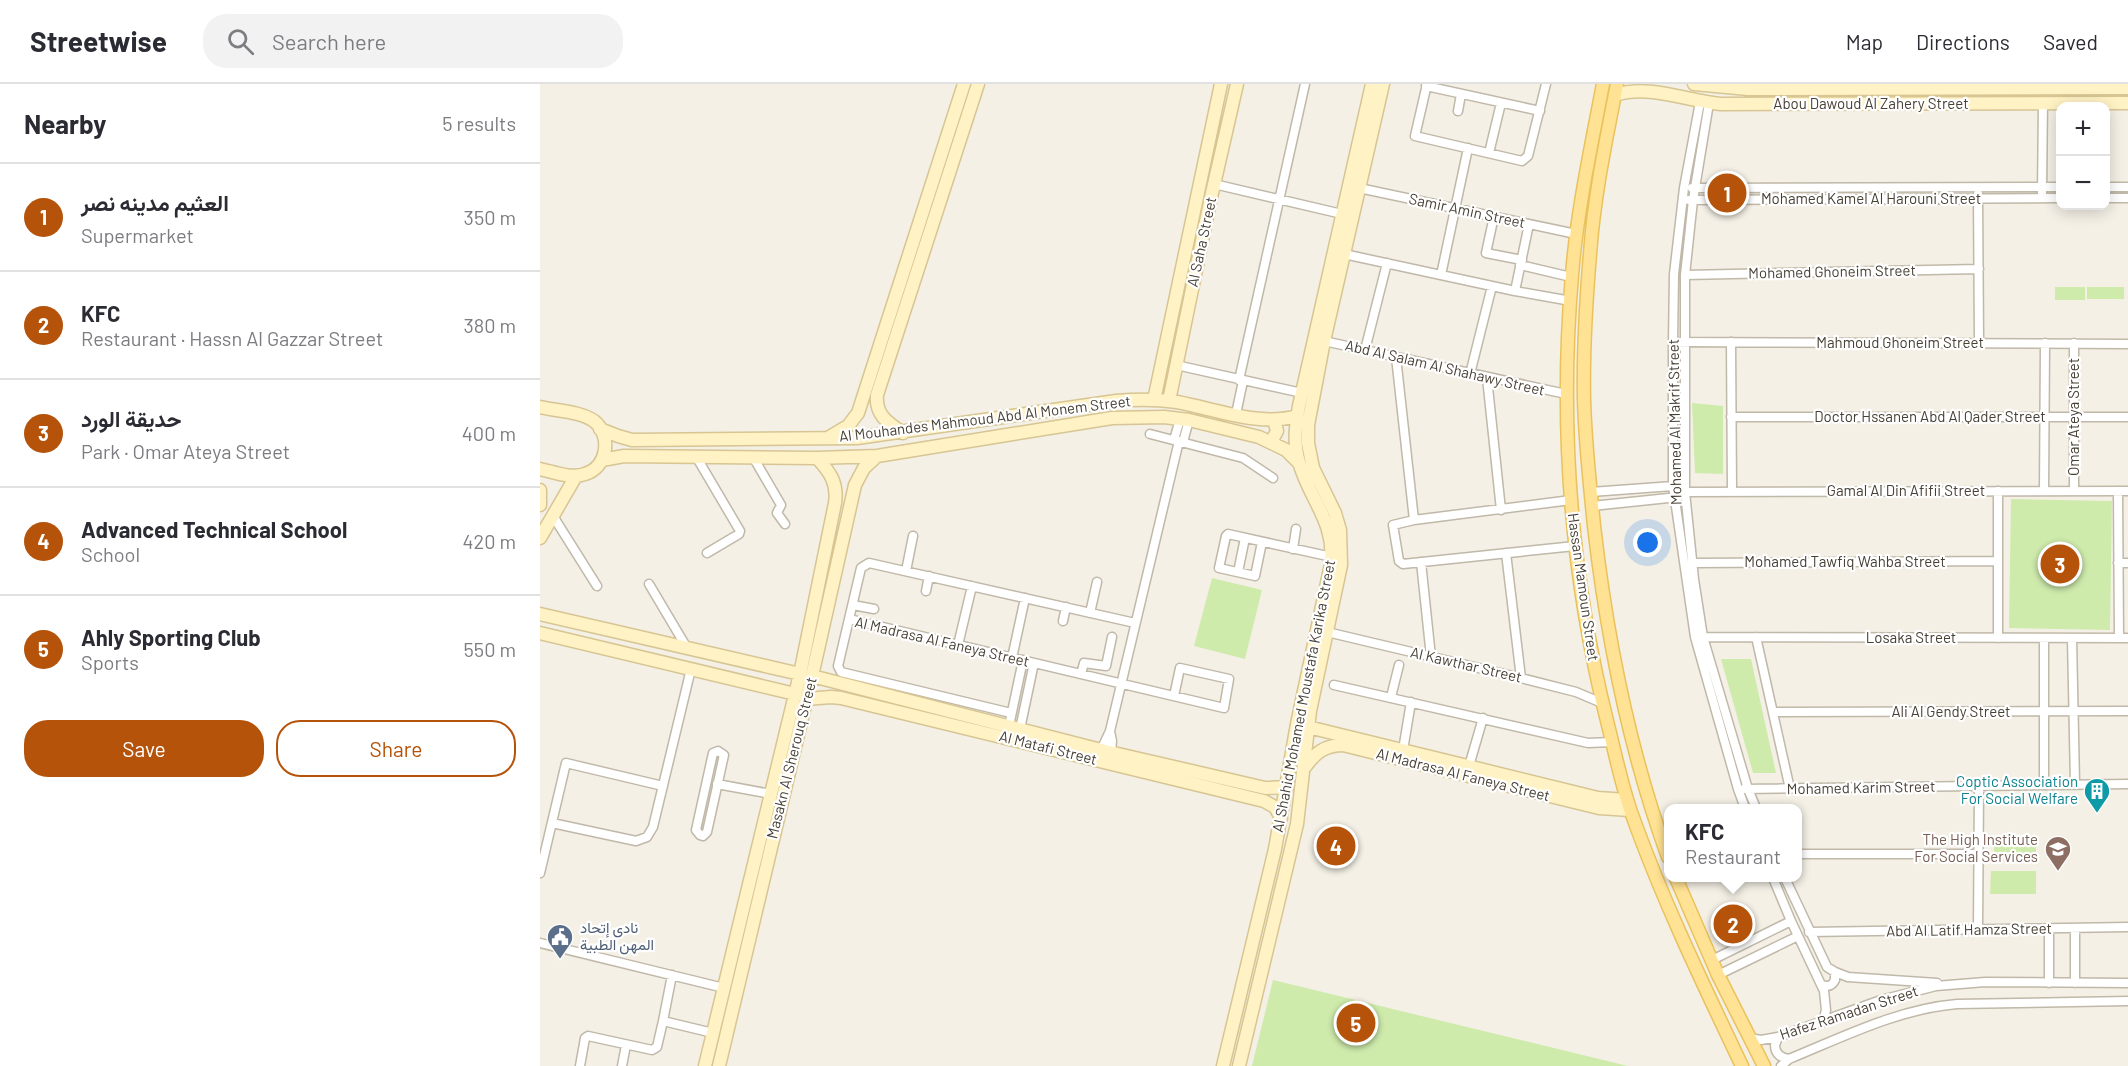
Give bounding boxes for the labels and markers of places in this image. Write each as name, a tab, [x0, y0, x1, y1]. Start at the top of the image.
pin: 1	[1708, 170, 1746, 216]
pin: 3	[2040, 542, 2080, 586]
place label: Coptic Association For Social Welfare	[1956, 772, 2078, 807]
building icon: Coptic Association For Social Welfare	[2082, 776, 2112, 814]
pin: 4	[1316, 824, 1356, 868]
place label: The High Institute For Social Services	[1914, 830, 2038, 865]
school or university icon: The High Institute For Social Services	[2043, 834, 2073, 872]
pin: 2	[1714, 902, 1752, 946]
place label: نادى إتحاد المهن الطبية	[580, 918, 654, 955]
public building icon: نادى إتحاد المهن الطبية	[545, 922, 575, 960]
pin: 5	[1336, 1000, 1376, 1046]

